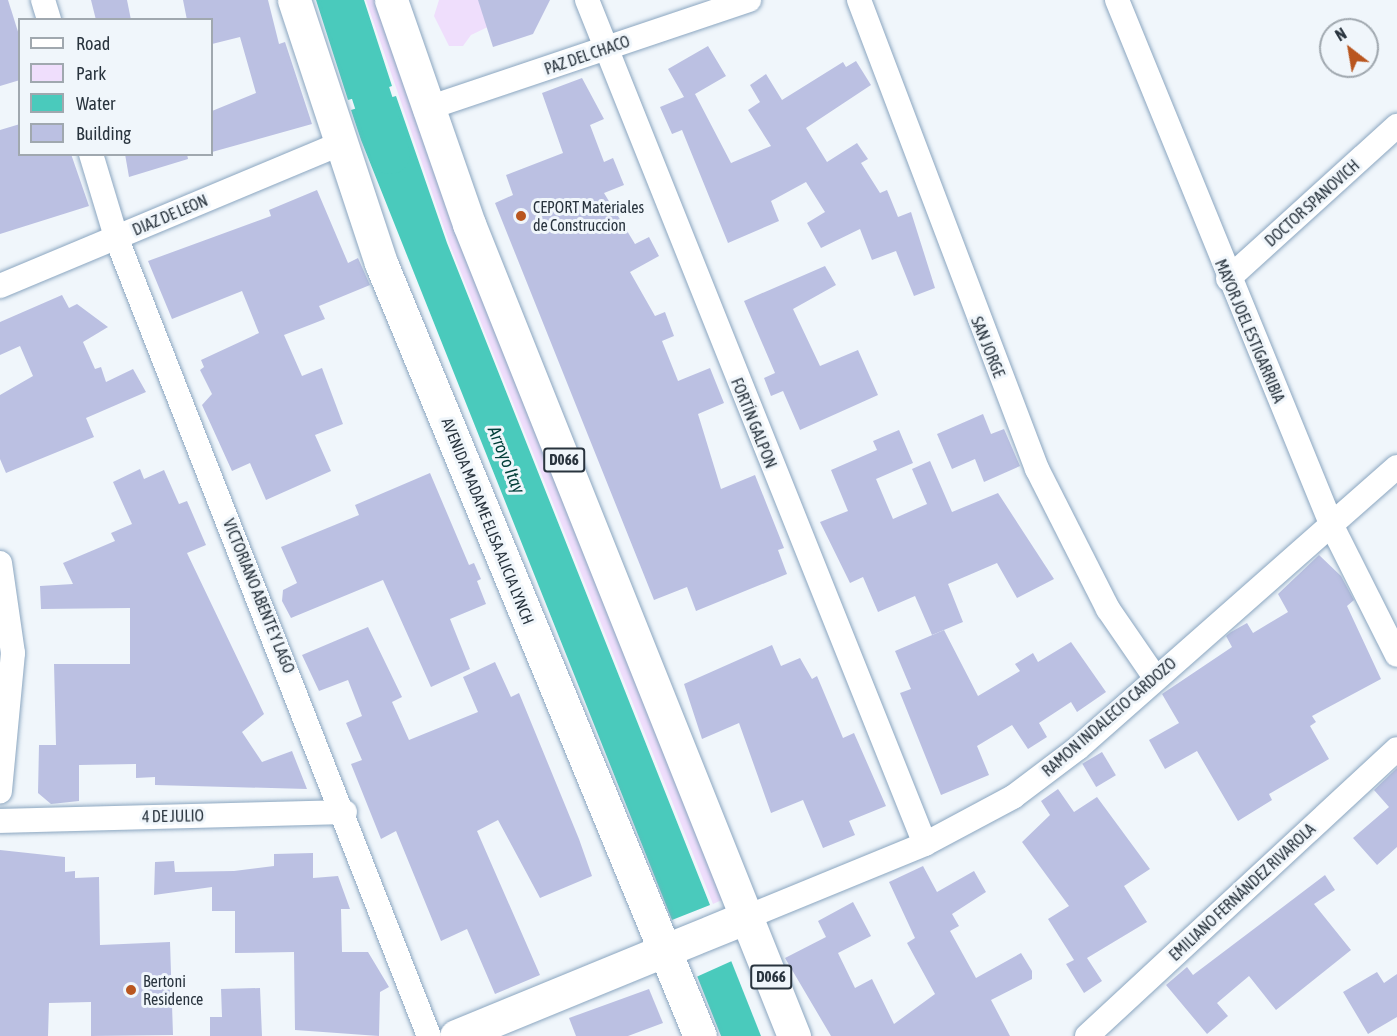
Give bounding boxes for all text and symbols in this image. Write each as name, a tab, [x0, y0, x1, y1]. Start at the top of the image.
legend	[18, 18, 213, 156]
north arrow	[1319, 18, 1379, 78]
text: N	[1332, 24, 1349, 44]
street label: PAZ DEL CHACO	[542, 31, 632, 79]
text: Road	[76, 33, 110, 54]
text: Park	[76, 63, 106, 84]
text: Water	[76, 93, 115, 114]
text: Building	[76, 123, 131, 144]
street label: DOCTOR SPANOVICH	[1261, 156, 1363, 250]
street label: DIAZ DE LEON	[129, 191, 211, 239]
place label: CEPORT Materiales de Construccion	[533, 197, 644, 235]
marker: CEPORT Materiales de Construccion	[514, 209, 528, 223]
street label: MAYOR JOEL ESTIGARRIBIA	[1211, 256, 1289, 406]
street label: SAN JORGE	[967, 314, 1009, 380]
street label: FORTÍN GALPON	[727, 375, 781, 471]
street label: AVENIDA MADAME ELISA ALICIA LYNCH	[438, 415, 538, 627]
water label: Arroyo Itay	[483, 423, 529, 497]
road number: D066	[543, 448, 585, 472]
street label: VICTORIANO ABENTE Y LAGO	[219, 516, 299, 676]
street label: RAMON INDALECIO CARDOZO	[1038, 654, 1180, 780]
street label: 4 DE JULIO	[142, 806, 204, 826]
street label: EMILIANO FERNÁNDEZ RIVAROLA	[1165, 819, 1319, 965]
road number: D066	[750, 965, 792, 989]
place label: Bertoni Residence	[143, 971, 203, 1009]
marker: Bertoni Residence	[124, 983, 138, 997]

